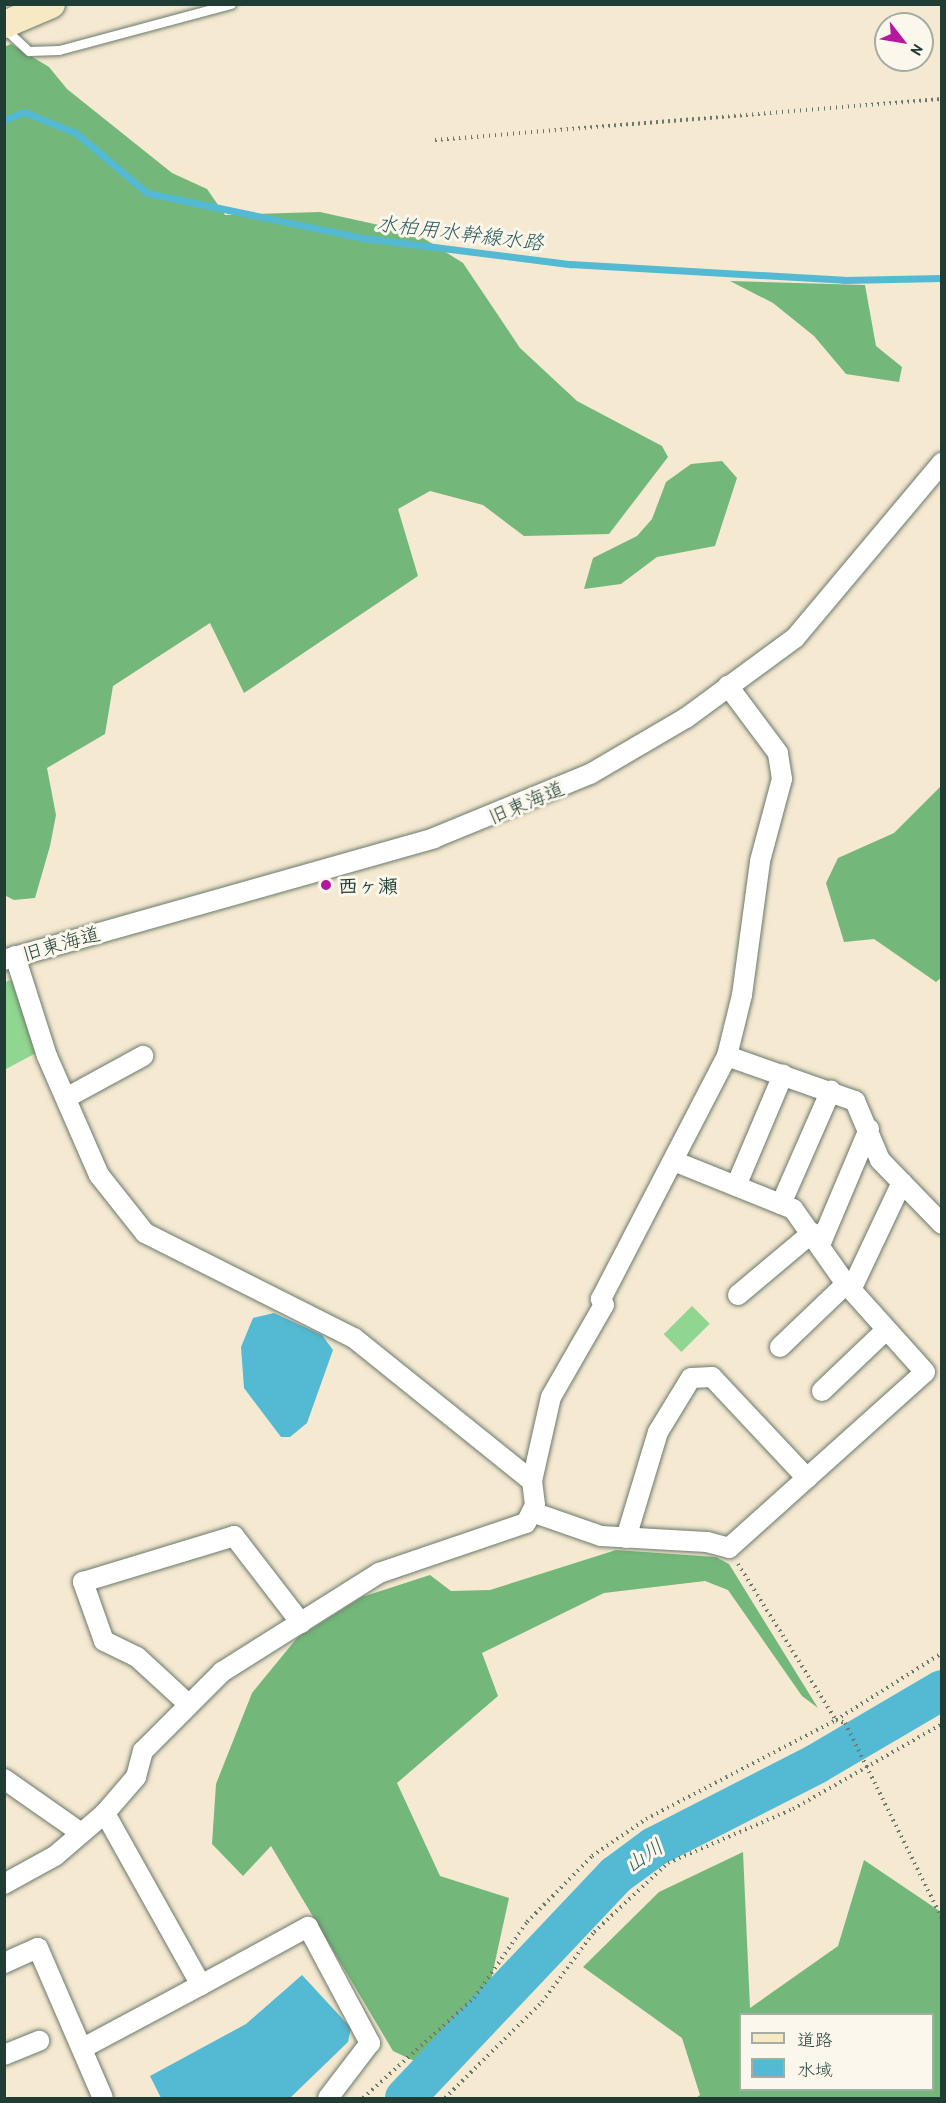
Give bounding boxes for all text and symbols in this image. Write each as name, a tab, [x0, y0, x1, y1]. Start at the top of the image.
north arrow	[874, 12, 934, 72]
text: N	[906, 41, 929, 60]
water label: 水柏用水幹線水路	[375, 210, 545, 256]
street label: 旧東海道	[484, 775, 568, 829]
place label: 西ヶ瀬	[338, 873, 398, 897]
marker: 西ヶ瀬	[319, 878, 333, 892]
street label: 旧東海道	[19, 920, 103, 966]
water label: 山川	[620, 1834, 668, 1878]
legend	[739, 2013, 934, 2091]
text: 道路	[797, 2027, 833, 2052]
text: 水域	[797, 2057, 833, 2082]

